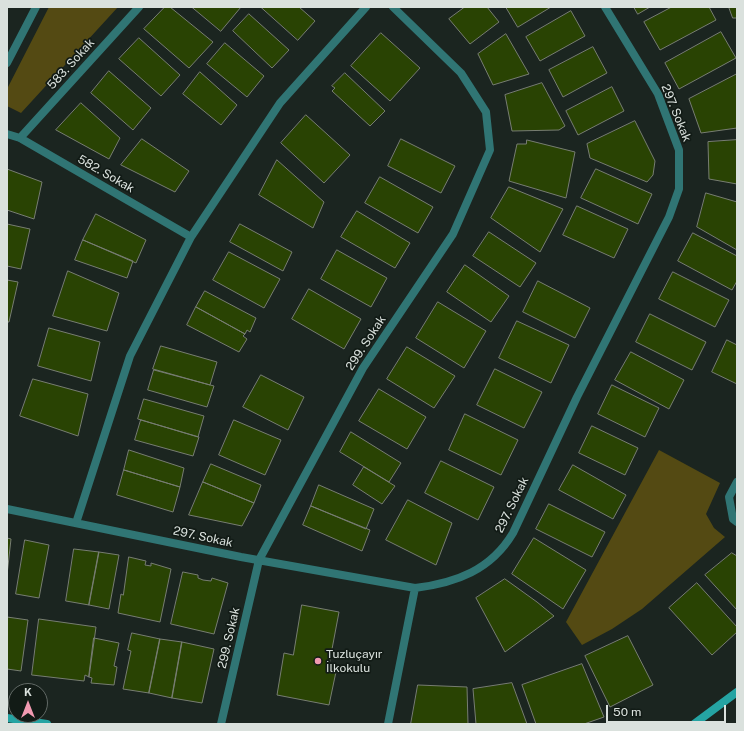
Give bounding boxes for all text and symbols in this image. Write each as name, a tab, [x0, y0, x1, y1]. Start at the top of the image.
street label: 583. Sokak	[44, 36, 98, 92]
street label: 297. Sokak	[658, 82, 694, 144]
street label: 582. Sokak	[75, 152, 137, 196]
street label: 299. Sokak	[343, 313, 389, 373]
street label: 297. Sokak	[492, 475, 532, 535]
street label: 297. Sokak	[172, 524, 234, 550]
street label: 299. Sokak	[215, 606, 243, 670]
place label: Tuzluçayır İlkokulu	[326, 647, 383, 675]
marker: Tuzluçayır İlkokulu	[313, 656, 323, 666]
north arrow	[8, 683, 48, 723]
text: K	[24, 686, 32, 698]
scale bar	[608, 697, 728, 723]
text: 50 m	[613, 705, 641, 719]

